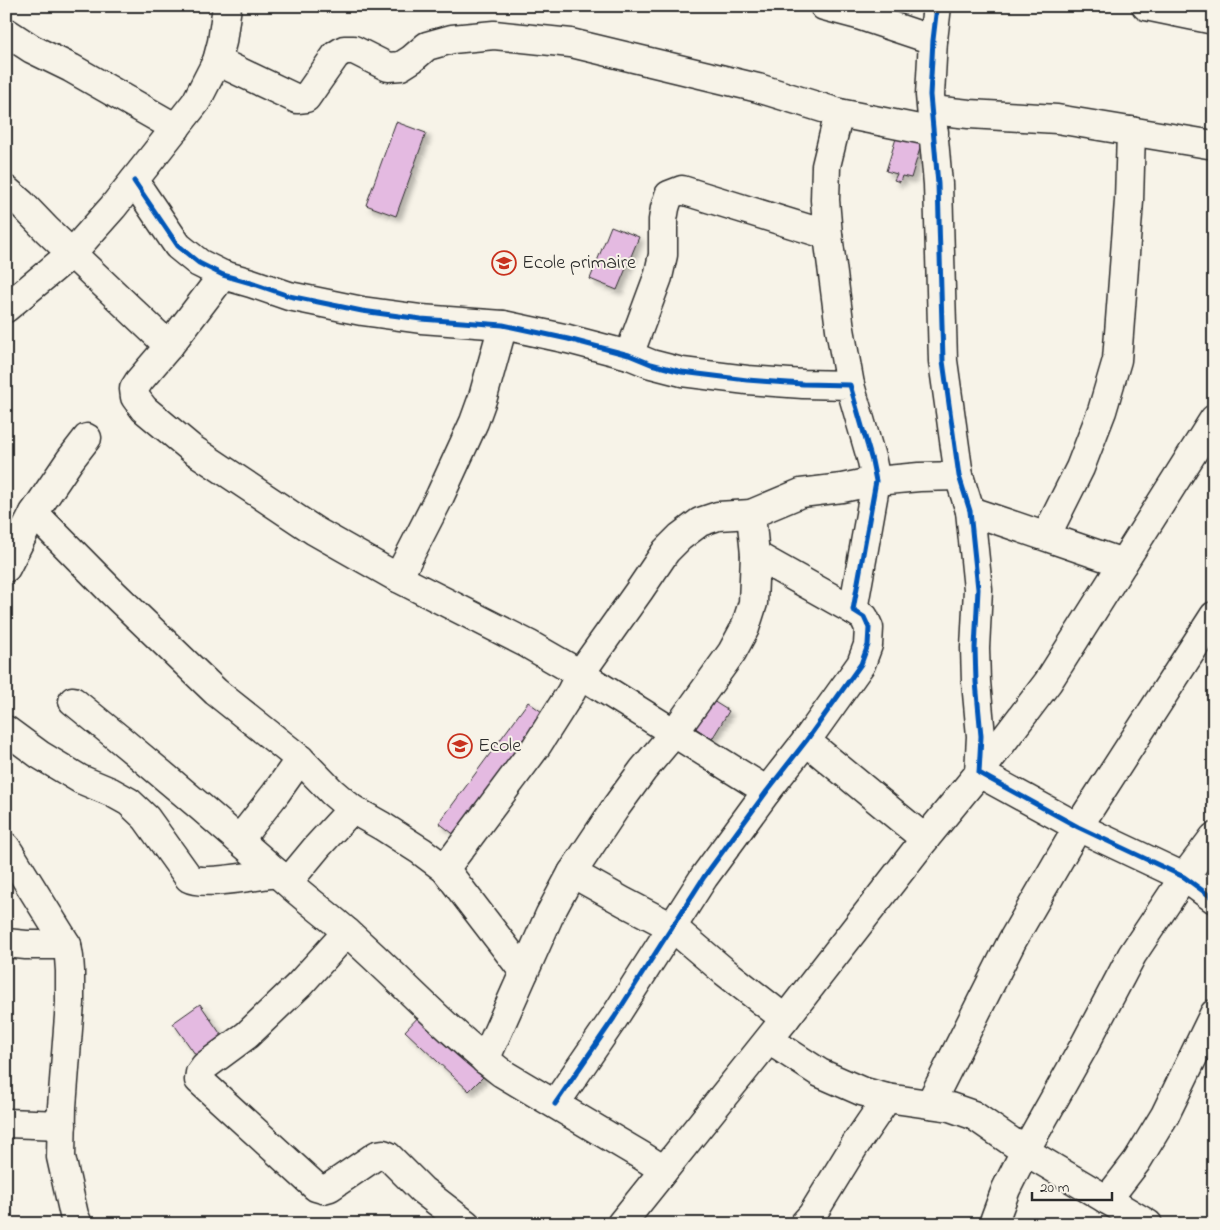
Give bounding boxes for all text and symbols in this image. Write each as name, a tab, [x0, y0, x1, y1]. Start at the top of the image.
place label: Ecole primaire	[522, 249, 636, 278]
school or university icon: Ecole primaire	[491, 250, 517, 276]
place label: Ecole	[478, 732, 521, 761]
school or university icon: Ecole	[447, 733, 473, 759]
scale bar	[1032, 1170, 1112, 1202]
text: 20 m	[1040, 1177, 1070, 1199]

